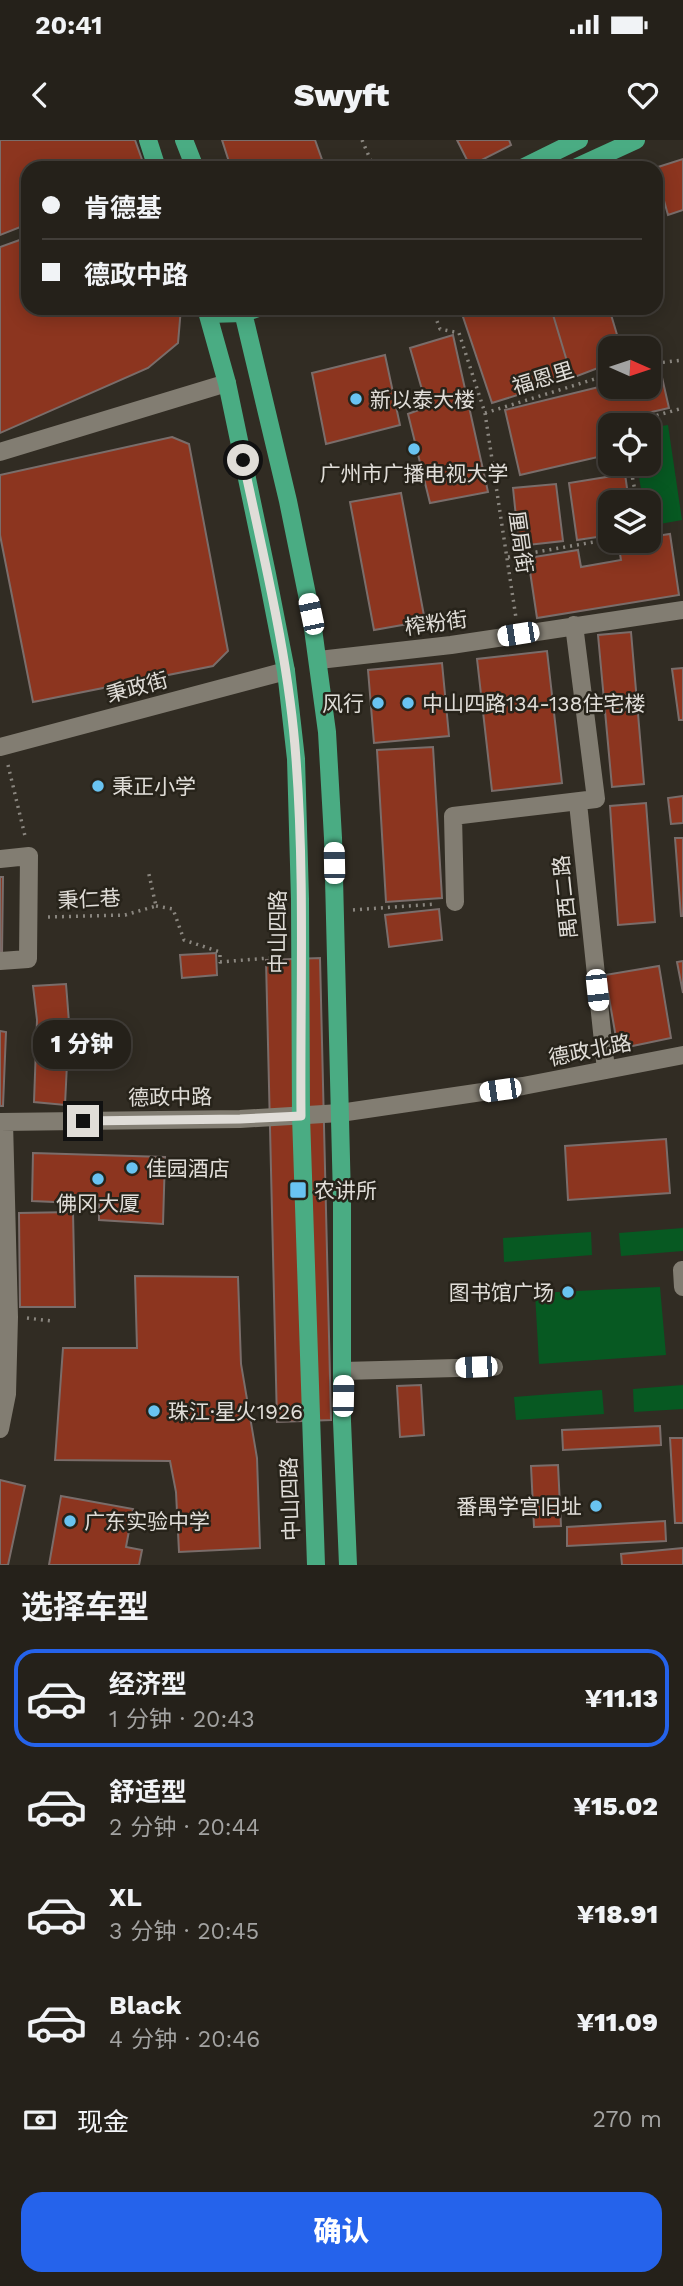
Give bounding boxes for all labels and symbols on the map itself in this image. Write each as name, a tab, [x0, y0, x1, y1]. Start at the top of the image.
north arrow	[598, 336, 662, 399]
street label: 福恩里	[509, 357, 577, 399]
place label: 新以泰大楼	[370, 387, 475, 412]
marker: 新以泰大楼	[348, 391, 364, 407]
marker: 广州市广播电视大学	[406, 441, 422, 457]
route start	[227, 444, 259, 476]
place label: 广州市广播电视大学	[320, 461, 509, 486]
street label: 厘局街	[504, 509, 538, 575]
car	[297, 591, 326, 637]
street label: 榨粉街	[403, 606, 469, 640]
car	[496, 620, 541, 648]
street label: 秉政街	[103, 667, 171, 707]
place label: 风行	[322, 691, 364, 716]
place label: 中山四路134-138住宅楼	[422, 691, 645, 716]
marker: 风行	[370, 695, 386, 711]
marker: 中山四路134-138住宅楼	[400, 695, 416, 711]
place label: 秉正小学	[112, 774, 196, 799]
marker: 秉正小学	[90, 778, 106, 794]
car	[324, 842, 345, 884]
street label: 禺西二路	[548, 854, 582, 940]
street label: 秉仁巷	[57, 885, 121, 913]
street label: 中山四路	[265, 890, 290, 974]
car	[585, 968, 610, 1012]
callout: 1 分钟	[34, 1020, 132, 1068]
street label: 德政北路	[546, 1030, 634, 1070]
car	[478, 1077, 523, 1103]
street label: 德政中路	[128, 1084, 212, 1110]
route end	[67, 1105, 99, 1137]
place label: 佳园酒店	[146, 1156, 230, 1181]
marker: 佳园酒店	[124, 1160, 140, 1176]
marker: 佛冈大厦	[90, 1171, 106, 1187]
place label: 农讲所	[314, 1178, 377, 1203]
marker: 农讲所	[288, 1180, 308, 1200]
place label: 佛冈大厦	[56, 1191, 140, 1216]
place label: 图书馆广场	[449, 1280, 554, 1305]
marker: 图书馆广场	[560, 1284, 576, 1300]
car	[455, 1356, 498, 1378]
car	[333, 1375, 354, 1417]
place label: 珠江·星火1926	[168, 1399, 303, 1424]
marker: 珠江·星火1926	[146, 1403, 162, 1419]
street label: 中山四路	[276, 1457, 304, 1541]
place label: 番禺学宫旧址	[456, 1494, 582, 1519]
marker: 番禺学宫旧址	[588, 1498, 604, 1514]
place label: 广东实验中学	[84, 1509, 210, 1534]
marker: 广东实验中学	[62, 1513, 78, 1529]

